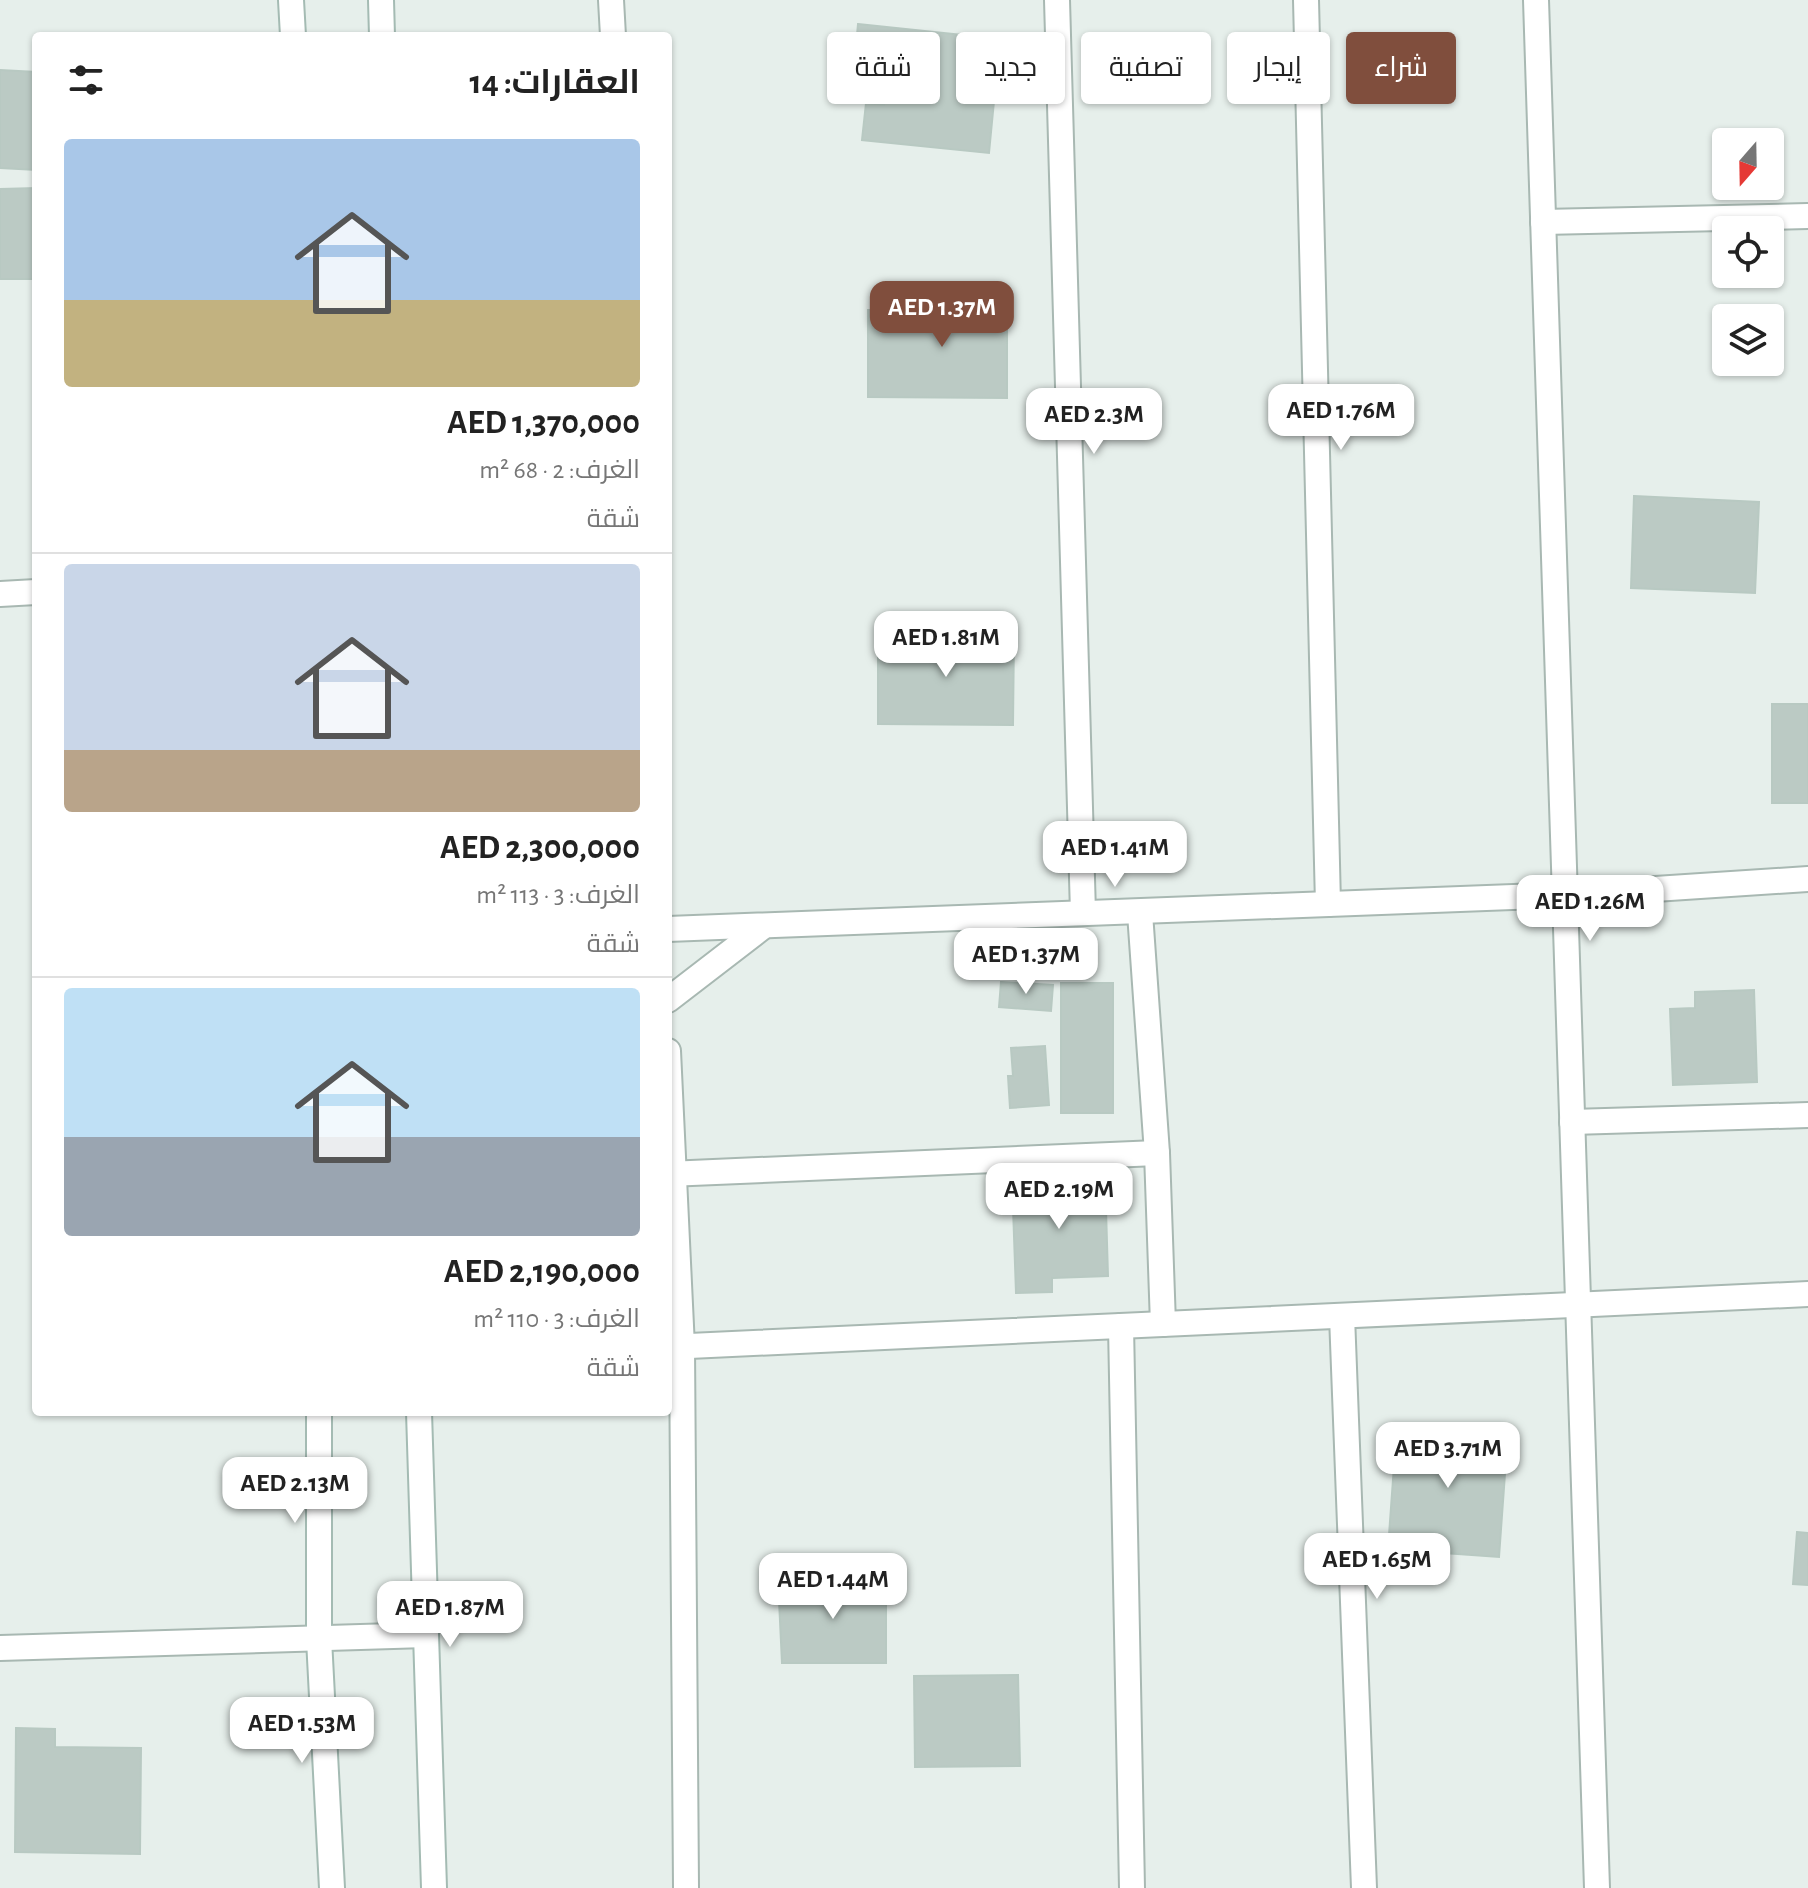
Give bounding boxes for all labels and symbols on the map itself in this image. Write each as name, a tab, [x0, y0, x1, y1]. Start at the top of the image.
north arrow	[1712, 128, 1784, 200]
pin: AED 1.37M	[850, 281, 1034, 349]
pin: AED 1.76M	[1249, 384, 1433, 452]
pin: AED 2.3M	[1011, 388, 1177, 456]
pin: AED 1.81M	[854, 611, 1038, 679]
pin: AED 1.41M	[1023, 821, 1207, 889]
pin: AED 1.26M	[1498, 875, 1682, 943]
pin: AED 1.37M	[934, 928, 1118, 996]
pin: AED 2.19M	[967, 1163, 1151, 1231]
pin: AED 3.71M	[1356, 1422, 1540, 1490]
pin: AED 2.13M	[203, 1457, 387, 1525]
pin: AED 1.65M	[1285, 1533, 1469, 1601]
pin: AED 1.44M	[741, 1553, 925, 1621]
pin: AED 1.87M	[358, 1581, 542, 1649]
pin: AED 1.53M	[210, 1697, 394, 1765]

